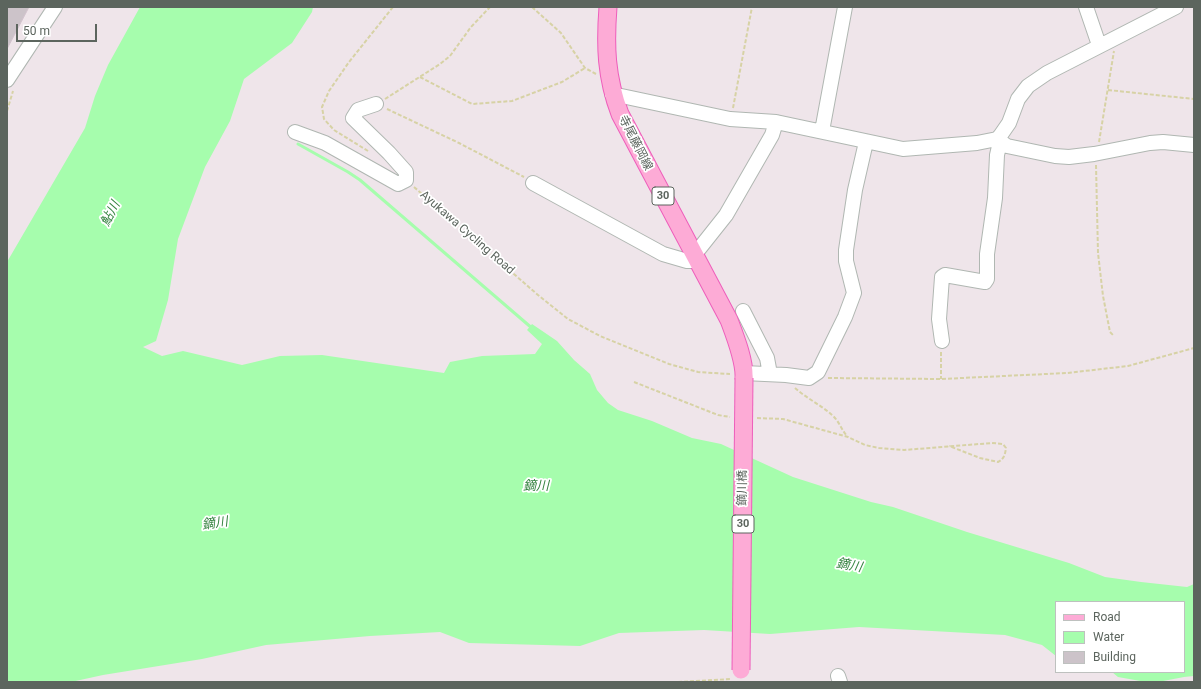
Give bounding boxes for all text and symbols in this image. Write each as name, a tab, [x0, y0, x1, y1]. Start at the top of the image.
scale bar	[18, 16, 99, 42]
text: 50 m	[23, 24, 50, 38]
street label: 寺尾藤岡線	[615, 113, 655, 173]
road number: 30	[652, 187, 674, 205]
street label: Ayukawa Cycling Road	[417, 188, 517, 278]
water label: 鮎川	[98, 199, 124, 229]
street label: 鏑川橋	[735, 470, 751, 506]
water label: 鏑川	[523, 479, 549, 495]
water label: 鏑川	[201, 514, 229, 534]
road number: 30	[732, 515, 754, 533]
water label: 鏑川	[835, 556, 863, 576]
legend	[1055, 601, 1185, 673]
text: Road	[1093, 610, 1121, 624]
text: Water	[1093, 630, 1124, 644]
text: Building	[1093, 650, 1136, 664]

